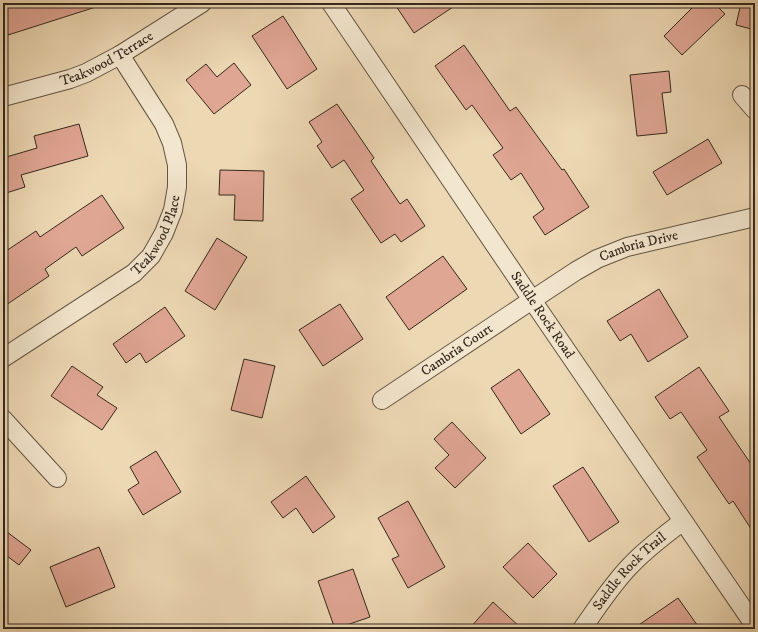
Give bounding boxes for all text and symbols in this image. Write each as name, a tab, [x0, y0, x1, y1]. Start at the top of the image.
street label: Teakwood Terrace	[58, 27, 157, 90]
street label: Teakwood Place	[127, 194, 184, 280]
street label: Cambria Drive	[597, 226, 680, 266]
street label: Saddle Rock Road	[506, 268, 578, 362]
street label: Cambria Court	[418, 319, 497, 380]
street label: Saddle Rock Trail	[589, 528, 670, 614]

